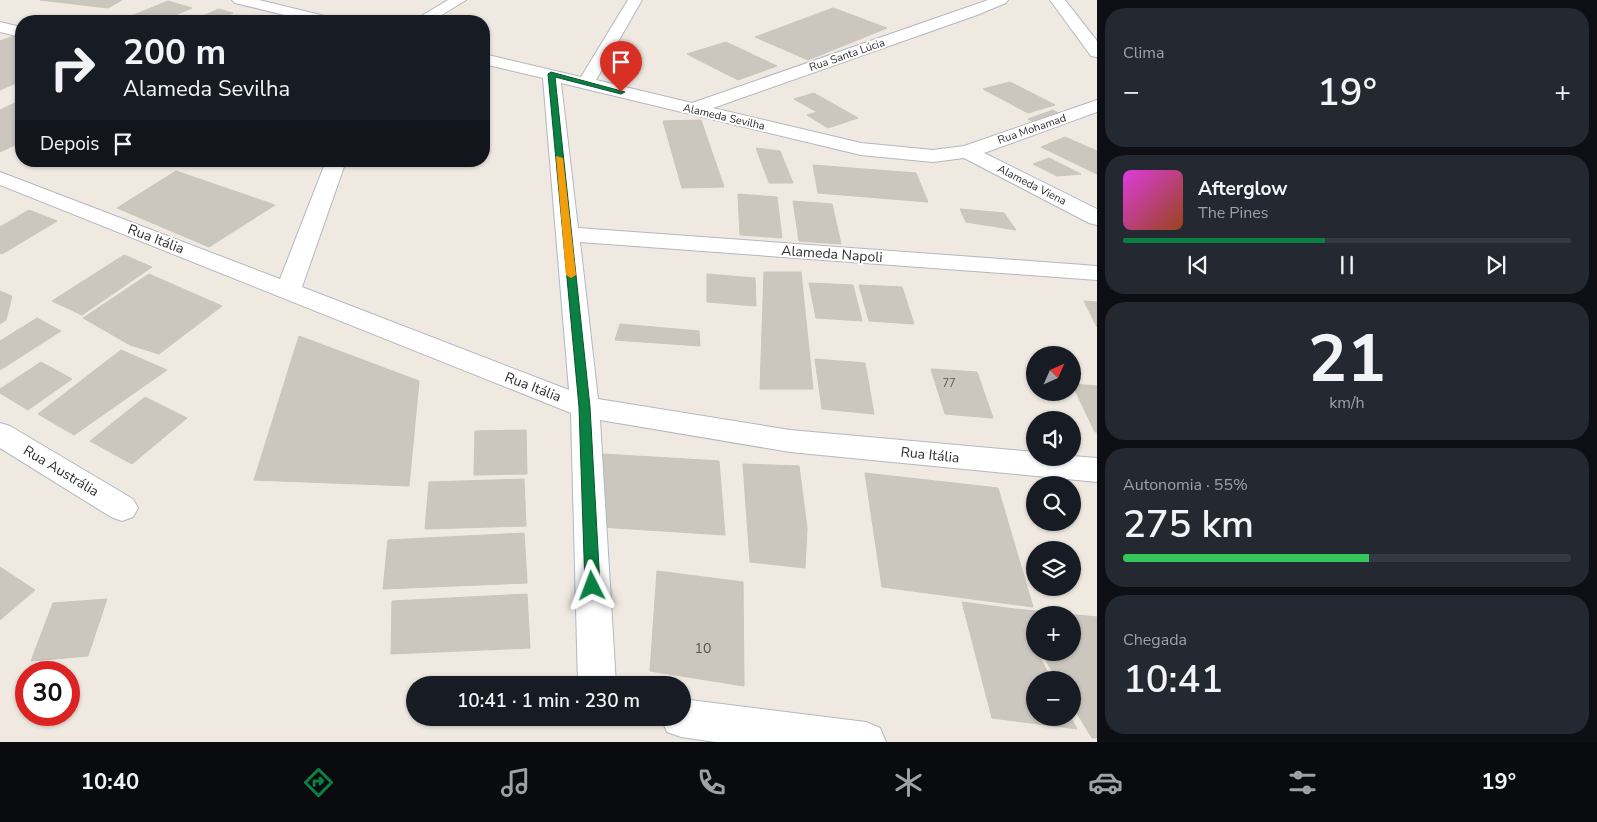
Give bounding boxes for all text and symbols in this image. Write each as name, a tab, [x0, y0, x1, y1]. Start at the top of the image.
text: 200 m	[123, 29, 226, 76]
icon: right	[40, 35, 105, 100]
street label: Rua Santa Lúcia	[807, 35, 887, 75]
pin	[600, 41, 642, 92]
text: Clima	[1123, 42, 1164, 64]
icon: arrive	[607, 48, 635, 76]
text: 19°	[1317, 67, 1377, 118]
text: −	[1123, 73, 1140, 111]
text: +	[1554, 73, 1571, 111]
text: Alameda Sevilha	[123, 74, 290, 104]
street label: Alameda Sevilha	[682, 100, 767, 134]
street label: Rua Mohamad	[996, 110, 1068, 148]
icon: arrive	[109, 130, 137, 158]
text: Depois	[40, 131, 99, 157]
street label: Alameda Viena	[995, 161, 1069, 209]
text: Afterglow	[1198, 176, 1288, 202]
text: The Pines	[1198, 202, 1268, 224]
street label: Rua Itália	[125, 220, 187, 258]
street label: Alameda Napoli	[781, 241, 883, 267]
icon: previous	[1184, 251, 1212, 279]
icon: pause	[1333, 251, 1361, 279]
icon: next	[1482, 251, 1510, 279]
text: 21	[1308, 315, 1386, 404]
north arrow	[1026, 346, 1081, 401]
map controls	[1026, 346, 1081, 726]
street label: Rua Itália	[502, 368, 564, 406]
house number: 77	[942, 376, 956, 391]
text: km/h	[1329, 392, 1365, 414]
button: sound	[1026, 411, 1081, 466]
street label: Rua Austrália	[20, 441, 102, 501]
street label: Rua Itália	[900, 442, 960, 468]
text: Autonomia · 55%	[1123, 474, 1248, 496]
button: search	[1026, 476, 1081, 531]
text: 275 km	[1123, 499, 1254, 550]
button: layers	[1026, 541, 1081, 596]
position arrow	[565, 559, 617, 611]
button: +	[1026, 606, 1081, 661]
text: Chegada	[1123, 629, 1187, 651]
house number: 10	[695, 639, 711, 658]
text: 10:41	[1123, 654, 1223, 705]
speed limit sign: 30	[15, 661, 80, 726]
button: −	[1026, 671, 1081, 726]
text: 10:41 · 1 min · 230 m	[457, 688, 640, 714]
icon: directions	[301, 765, 336, 800]
icon: music	[498, 765, 533, 800]
icon: phone	[694, 765, 729, 800]
icon: climate	[891, 765, 926, 800]
icon: car	[1088, 765, 1123, 800]
icon: filters	[1285, 765, 1320, 800]
text: 10:40	[81, 767, 139, 797]
text: 19°	[1481, 767, 1516, 797]

